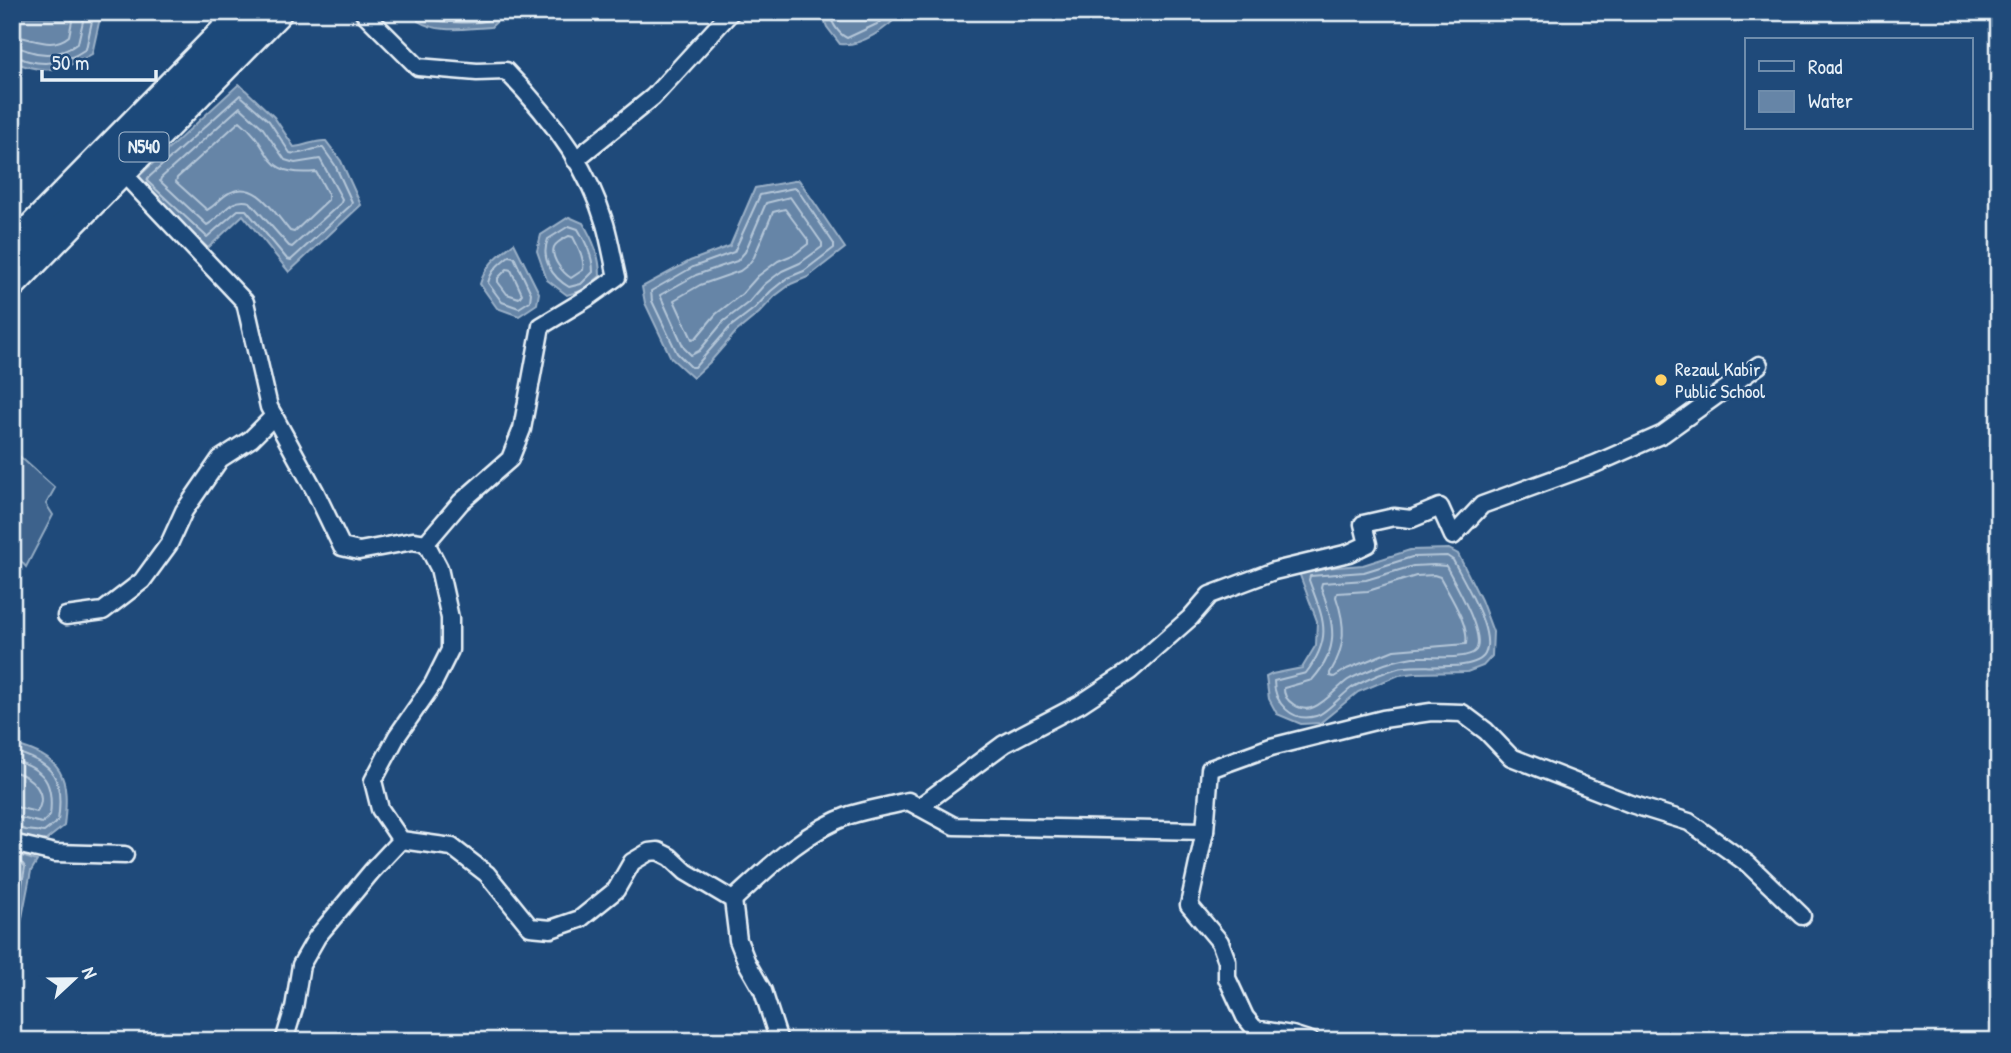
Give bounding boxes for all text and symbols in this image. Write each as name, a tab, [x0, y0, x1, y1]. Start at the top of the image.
scale bar	[42, 38, 156, 82]
legend	[1745, 38, 1972, 130]
text: 50 m	[52, 48, 89, 77]
text: Road	[1808, 52, 1842, 81]
text: Water	[1808, 86, 1853, 115]
road number: N540	[120, 132, 168, 162]
place label: Rezaul Kabir Public School	[1675, 356, 1766, 404]
marker: Rezaul Kabir Public School	[1653, 372, 1669, 388]
north arrow	[38, 944, 108, 1014]
text: N	[76, 963, 104, 982]

